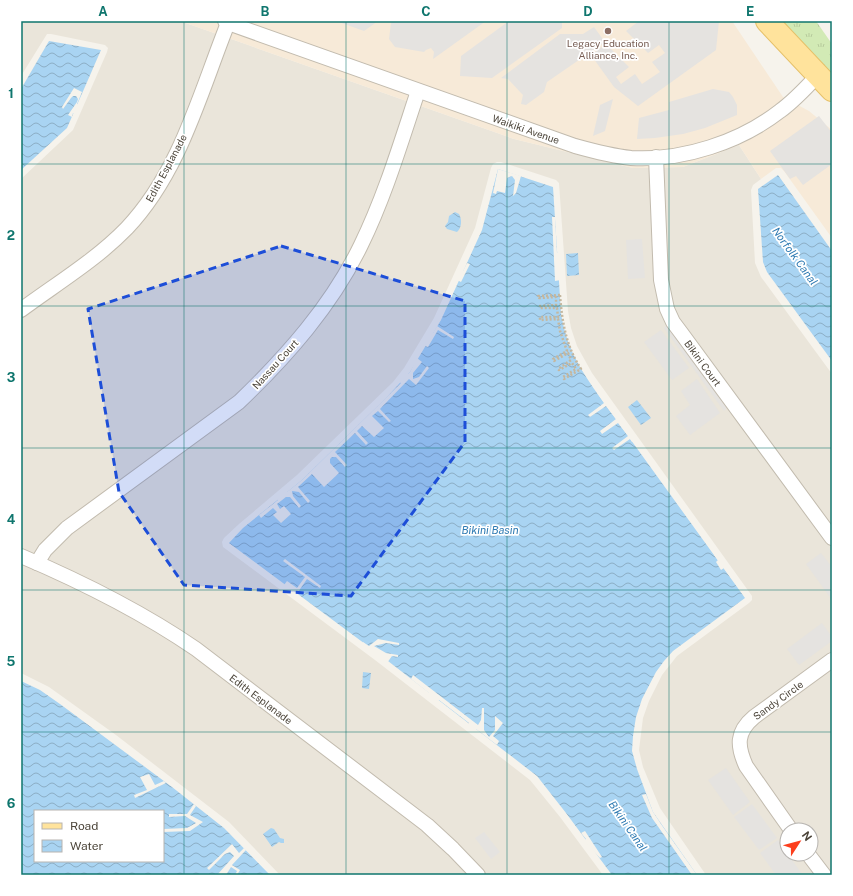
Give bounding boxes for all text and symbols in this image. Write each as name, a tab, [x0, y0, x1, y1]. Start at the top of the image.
text: A	[98, 4, 108, 19]
text: B	[261, 4, 270, 19]
text: C	[421, 4, 431, 19]
text: D	[583, 4, 593, 19]
text: E	[746, 4, 754, 19]
marker: Legacy Education Alliance, Inc.	[603, 26, 613, 36]
place label: Legacy Education Alliance, Inc.	[567, 37, 649, 61]
text: 1	[8, 86, 14, 101]
street label: Waikiki Avenue	[491, 112, 561, 146]
street label: Edith Esplanade	[143, 132, 189, 204]
water label: Norfolk Canal	[770, 225, 820, 287]
text: 2	[7, 228, 15, 243]
street label: Nassau Court	[249, 337, 301, 391]
street label: Bikini Court	[682, 338, 724, 389]
text: 3	[7, 370, 16, 385]
text: 4	[7, 512, 16, 527]
water label: Bikini Basin	[461, 524, 519, 536]
text: 5	[7, 654, 16, 669]
street label: Edith Esplanade	[227, 672, 295, 727]
street label: Sandy Circle	[751, 678, 806, 722]
text: 6	[7, 796, 16, 811]
water label: Bikini Canal	[606, 799, 650, 853]
legend	[34, 810, 164, 862]
text: Road	[70, 819, 98, 833]
north arrow	[779, 822, 819, 862]
text: N	[800, 829, 814, 843]
text: Water	[70, 839, 104, 853]

